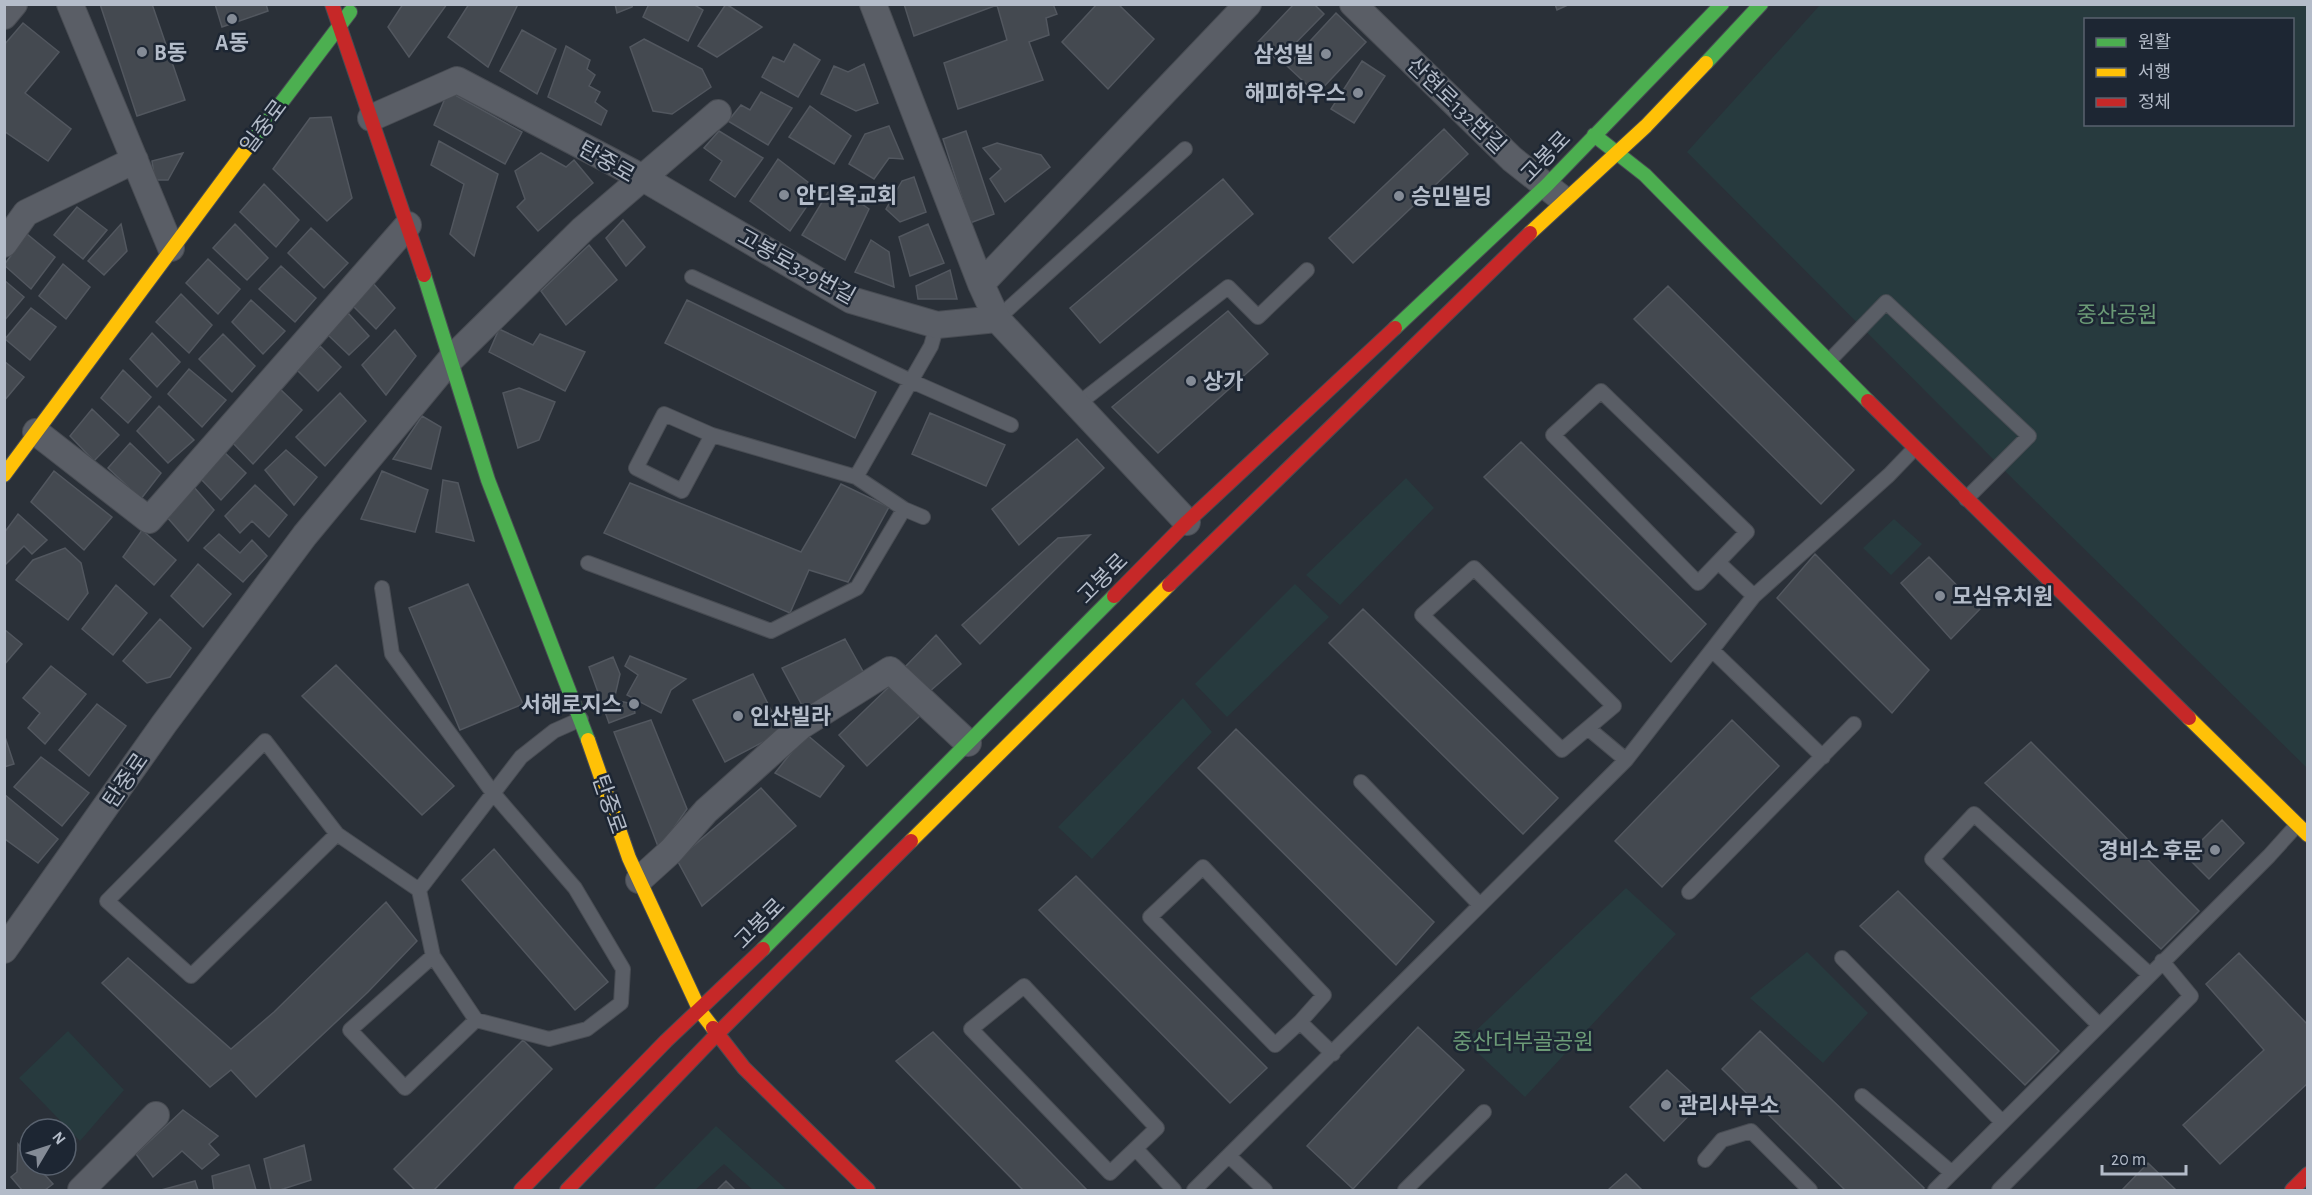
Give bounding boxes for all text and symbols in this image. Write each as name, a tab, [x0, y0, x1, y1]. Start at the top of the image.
marker: A동	[225, 12, 239, 26]
legend	[2084, 18, 2294, 126]
place label: A동	[215, 32, 249, 54]
text: 원활	[2138, 32, 2171, 52]
place label: B동	[154, 42, 187, 64]
place label: 삼성빌	[1253, 43, 1314, 66]
marker: B동	[135, 45, 149, 59]
marker: 삼성빌	[1319, 47, 1333, 61]
street label: 산현로132번길	[1403, 53, 1511, 158]
text: 서행	[2138, 63, 2171, 82]
place label: 해피하우스	[1245, 82, 1346, 105]
marker: 해피하우스	[1351, 86, 1365, 100]
text: 정체	[2138, 92, 2171, 112]
street label: 일중로	[236, 95, 291, 157]
street label: 고봉로	[1517, 127, 1575, 186]
street label: 탄중로	[575, 136, 639, 187]
place label: 안디옥교회	[796, 184, 897, 207]
place label: 승민빌딩	[1411, 185, 1492, 208]
marker: 안디옥교회	[777, 188, 791, 202]
marker: 승민빌딩	[1392, 189, 1406, 203]
street label: 고봉로329번길	[734, 225, 859, 308]
park label: 중산공원	[2077, 303, 2157, 326]
place label: 상가	[1203, 370, 1243, 393]
marker: 상가	[1184, 374, 1198, 388]
street label: 고봉로	[1073, 549, 1132, 608]
place label: 모심유치원	[1952, 585, 2053, 608]
marker: 모심유치원	[1933, 589, 1947, 603]
place label: 서해로지스	[521, 693, 622, 716]
marker: 서해로지스	[627, 697, 641, 711]
place label: 인산빌라	[750, 705, 831, 728]
marker: 인산빌라	[731, 709, 745, 723]
street label: 탄중로	[99, 749, 152, 812]
street label: 탄중로	[589, 772, 630, 837]
place label: 경비소 후문	[2098, 839, 2203, 862]
marker: 경비소 후문	[2208, 843, 2222, 857]
street label: 고봉로	[730, 894, 789, 953]
park label: 중산더부골공원	[1452, 1030, 1594, 1053]
place label: 관리사무소	[1678, 1094, 1779, 1117]
marker: 관리사무소	[1659, 1098, 1673, 1112]
north arrow	[18, 1117, 78, 1177]
text: N	[49, 1129, 69, 1148]
scale bar	[2102, 1138, 2186, 1176]
text: 20 m	[2111, 1151, 2146, 1169]

